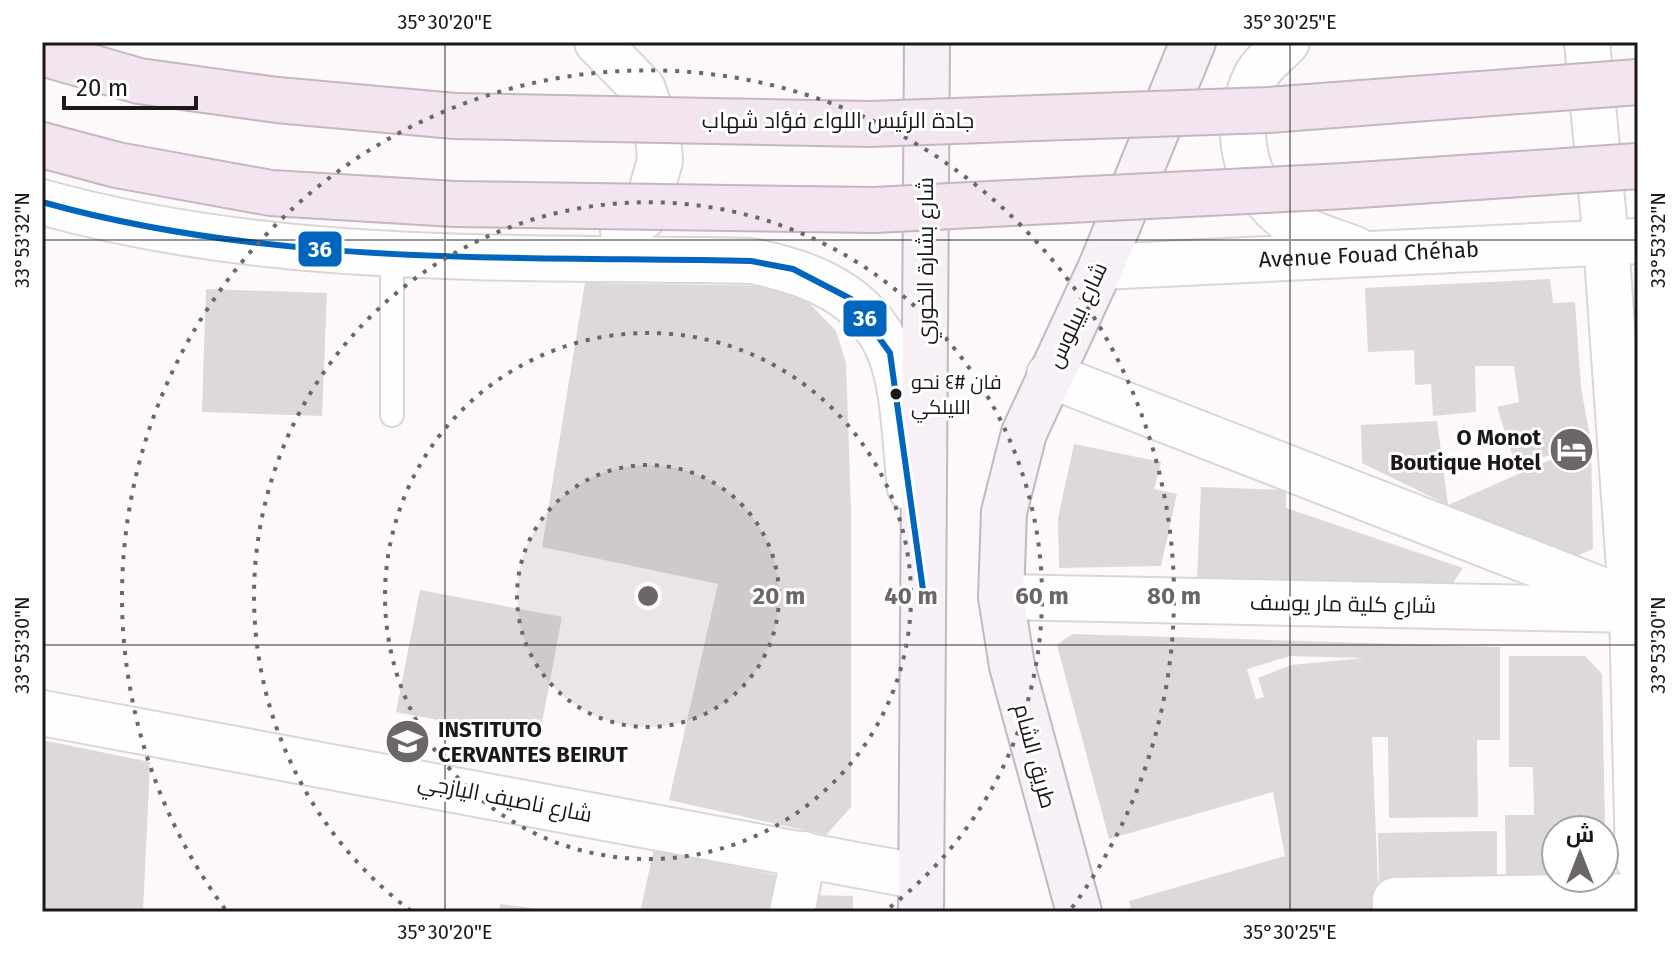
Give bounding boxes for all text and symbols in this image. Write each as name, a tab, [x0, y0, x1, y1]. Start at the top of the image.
text: 35°30'20"E	[397, 10, 493, 34]
text: 35°30'25"E	[1243, 10, 1337, 34]
scale bar	[64, 60, 196, 110]
text: 20 m	[76, 74, 128, 102]
street label: جادة الرئيس اللواء فؤاد شهاب	[702, 107, 974, 134]
street label: شارع بشارة الخوري	[912, 177, 942, 345]
text: 33°53'32"N	[10, 192, 34, 288]
text: 33°53'32"N	[1646, 192, 1670, 288]
line badge: 36	[297, 230, 343, 268]
street label: Avenue Fouad Chéhab	[1258, 235, 1479, 273]
text: 36	[307, 236, 332, 263]
street label: شارع بيبلوس	[1041, 258, 1114, 373]
line badge: 36	[842, 299, 888, 338]
text: 36	[852, 305, 877, 332]
place label: فان #٤ نحو الليلكي	[911, 370, 1002, 423]
marker: فان #٤ نحو الليلكي	[888, 386, 904, 402]
place label: O Monot Boutique Hotel	[1390, 424, 1542, 476]
hotel icon: O Monot Boutique Hotel	[1548, 426, 1596, 474]
centre of rings	[634, 582, 662, 610]
text: 20 m	[753, 582, 805, 610]
text: 40 m	[884, 582, 938, 610]
text: 60 m	[1015, 582, 1069, 610]
text: 80 m	[1147, 582, 1201, 610]
street label: شارع كلية مار يوسف	[1250, 589, 1436, 620]
text: 33°53'30"N	[10, 596, 34, 694]
text: 33°53'30"N	[1646, 596, 1670, 694]
street label: طريق الشام	[1006, 701, 1062, 812]
place label: INSTITUTO CERVANTES BEIRUT	[438, 716, 628, 768]
school or university icon: INSTITUTO CERVANTES BEIRUT	[383, 718, 431, 766]
street label: شارع ناصيف اليازجي	[415, 768, 594, 831]
north arrow	[1540, 814, 1620, 894]
text: ش	[1566, 821, 1594, 848]
text: 35°30'20"E	[397, 920, 493, 944]
text: 35°30'25"E	[1243, 920, 1337, 944]

